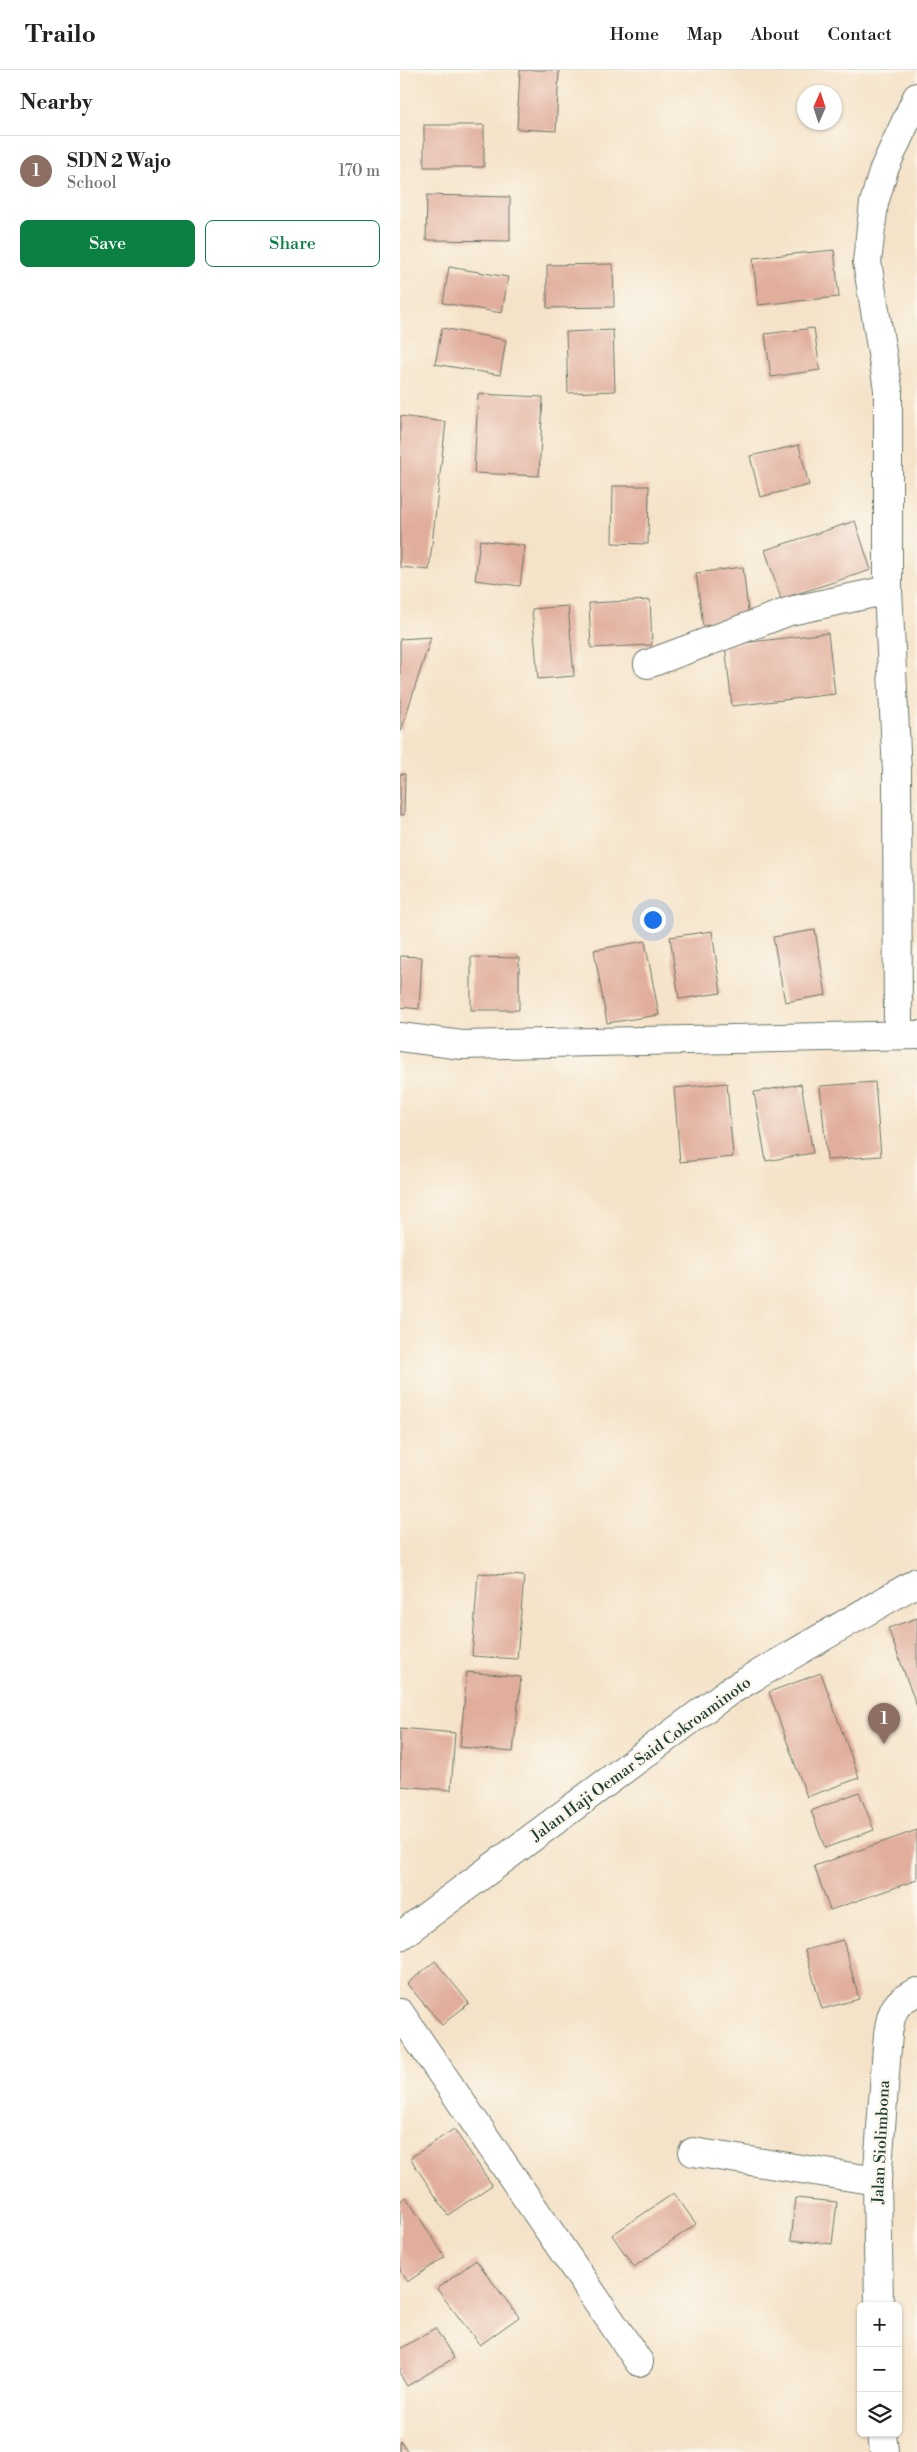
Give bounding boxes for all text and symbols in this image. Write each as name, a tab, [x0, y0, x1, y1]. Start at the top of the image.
text: Trailo	[25, 20, 96, 50]
text: Home	[610, 23, 659, 46]
text: Map	[687, 23, 723, 46]
text: About	[751, 23, 800, 46]
text: Contact	[828, 23, 892, 46]
north arrow	[797, 85, 842, 130]
text: Nearby	[20, 90, 93, 116]
text: SDN 2 Wajo	[67, 149, 171, 173]
text: 1	[32, 161, 40, 181]
text: 170 m	[338, 161, 380, 181]
text: School	[67, 173, 116, 193]
button: Save	[20, 220, 195, 267]
button: Share	[205, 220, 380, 267]
your location	[640, 907, 666, 933]
street label: Jalan Haji Oemar Said Cokroaminoto	[526, 1672, 755, 1846]
pin: 1	[868, 1703, 900, 1744]
street label: Jalan Siolimbona	[868, 2079, 894, 2205]
map controls	[857, 2302, 902, 2437]
button: +	[857, 2302, 902, 2347]
button: −	[857, 2347, 902, 2392]
button: layers	[857, 2392, 902, 2437]

